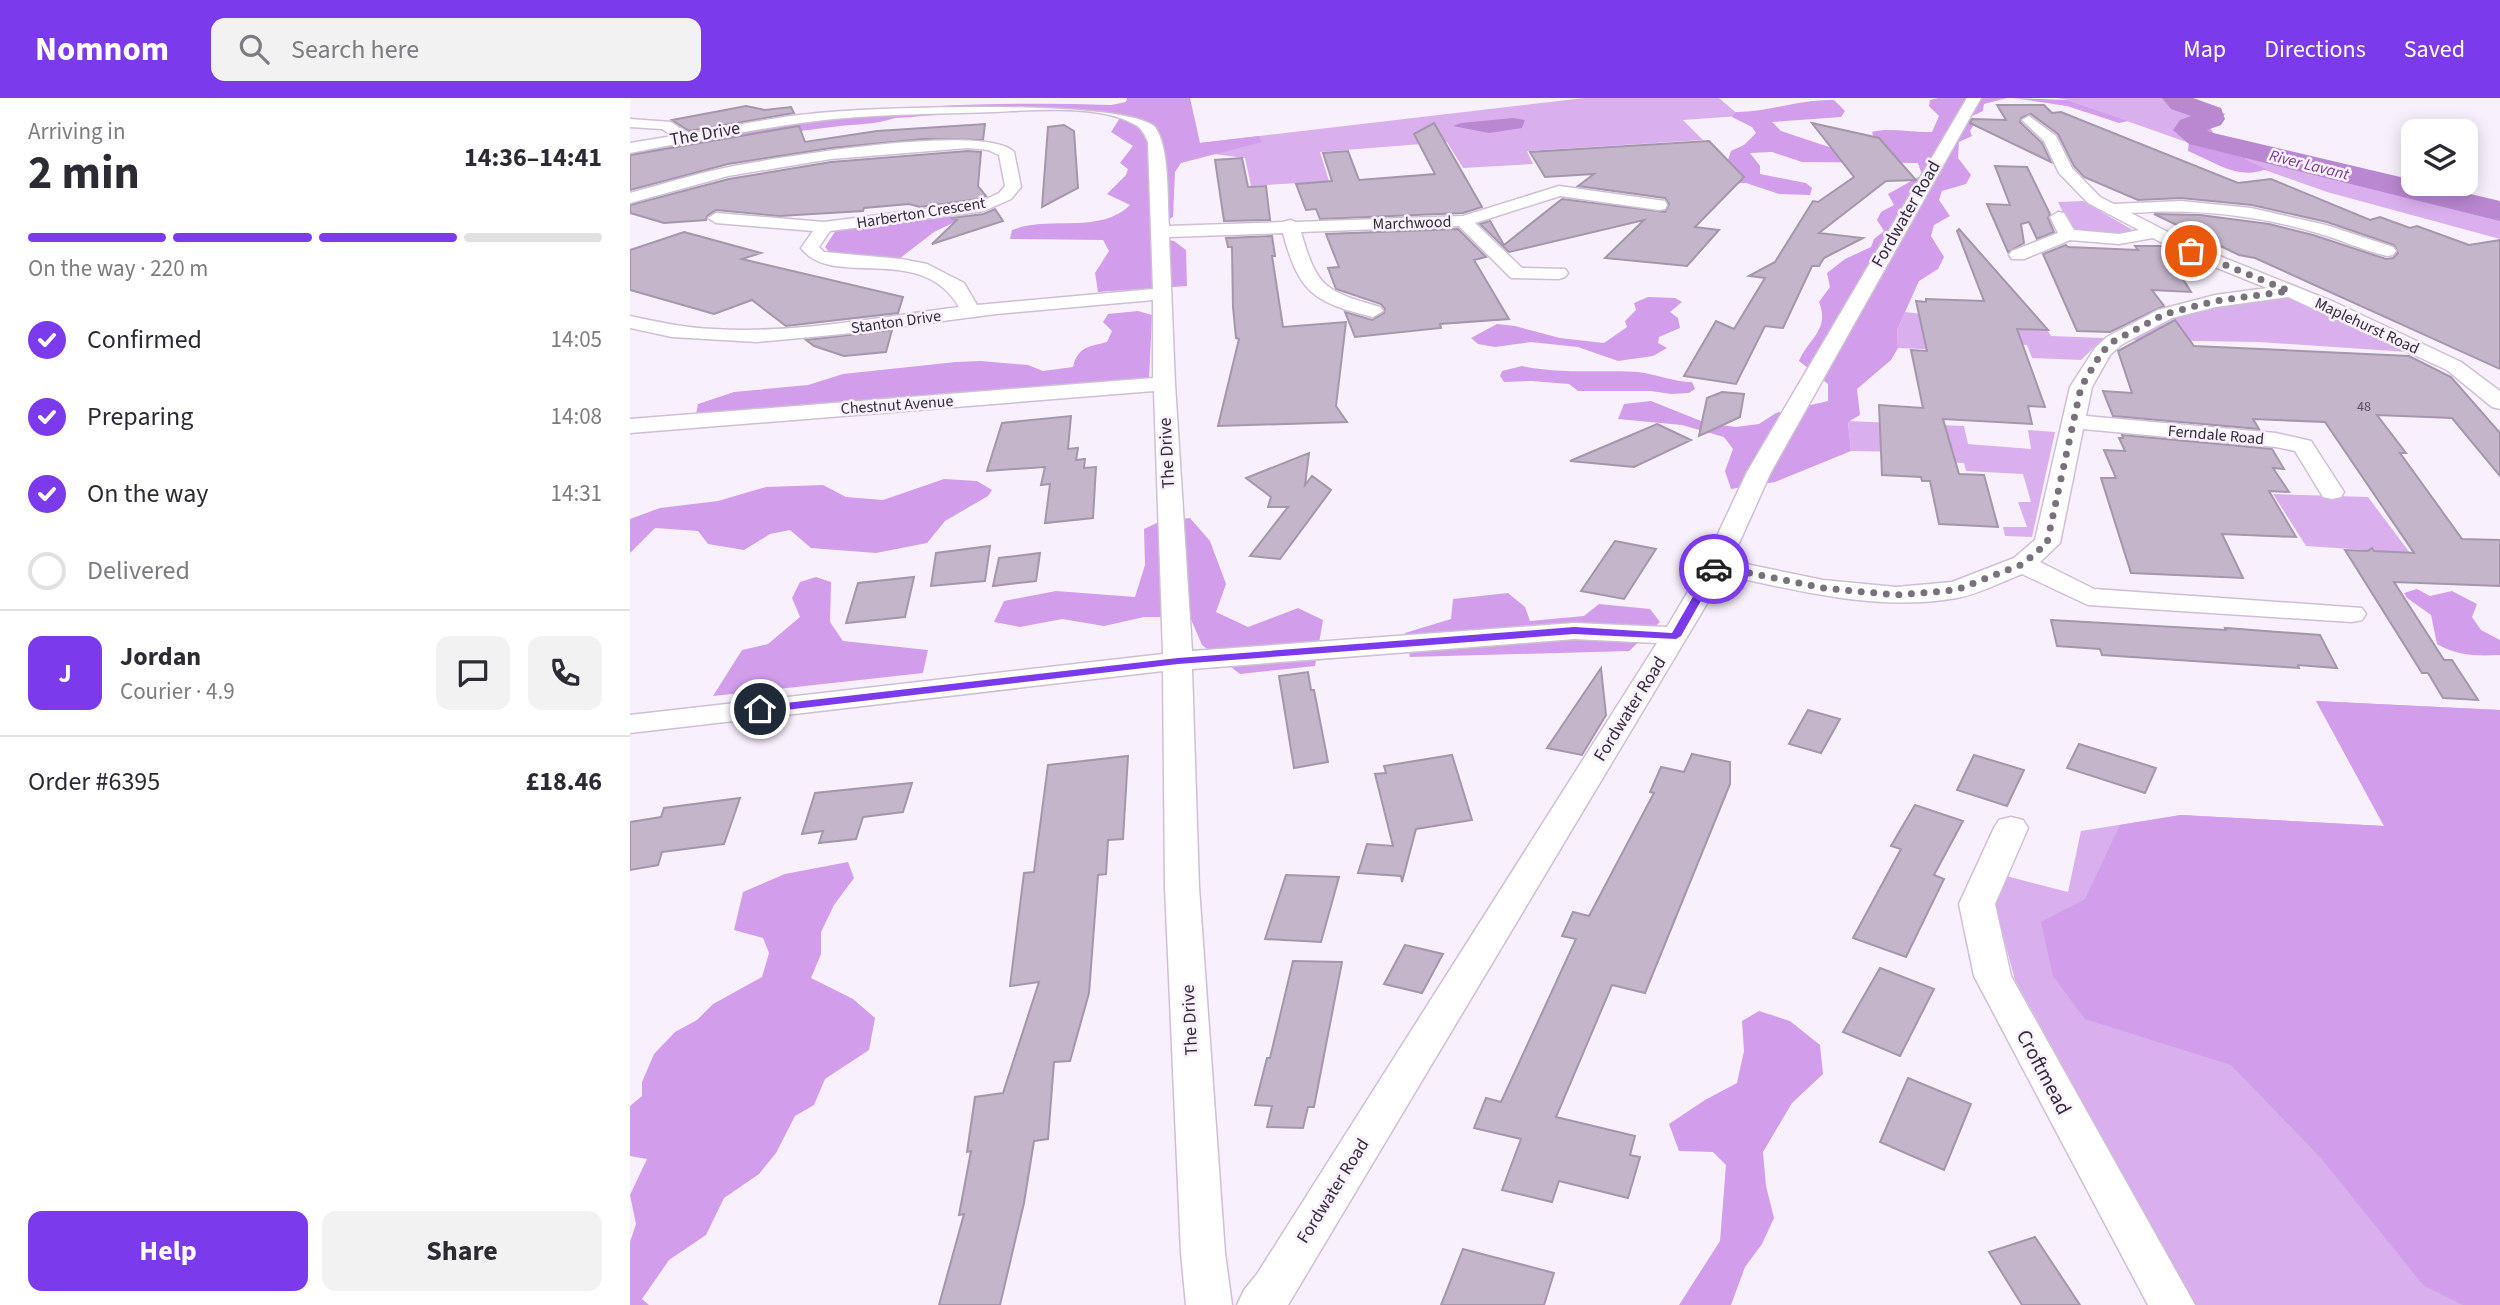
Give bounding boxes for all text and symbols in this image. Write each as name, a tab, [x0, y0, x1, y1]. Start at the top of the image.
search box	[211, 18, 701, 81]
text: Nomnom	[35, 26, 169, 73]
icon: search	[235, 30, 273, 68]
text: Search here	[291, 31, 419, 68]
text: Map	[2183, 32, 2226, 67]
text: Directions	[2264, 32, 2366, 67]
text: Saved	[2404, 32, 2465, 67]
text: Arriving in	[28, 115, 126, 148]
street label: The Drive	[668, 116, 742, 152]
map controls	[2401, 119, 2478, 196]
button: layers	[2401, 119, 2478, 196]
text: 14:36–14:41	[464, 139, 602, 176]
text: 2 min	[28, 141, 140, 206]
water label: River Lavant	[2267, 145, 2352, 186]
street label: Fordwater Road	[1865, 156, 1947, 272]
street label: Harberton Crescent	[855, 192, 988, 234]
street label: Marchwood	[1372, 211, 1452, 235]
pin	[2161, 221, 2221, 281]
icon: bag	[2172, 232, 2210, 270]
text: On the way · 220 m	[28, 252, 208, 285]
street label: Maplehurst Road	[2311, 292, 2423, 360]
street label: Stanton Drive	[850, 305, 942, 339]
icon: check	[28, 321, 66, 359]
text: Confirmed	[87, 321, 202, 358]
text: 14:05	[551, 323, 602, 356]
street label: Chestnut Avenue	[840, 390, 954, 420]
house number: 48	[2357, 397, 2371, 417]
icon: check	[28, 398, 66, 436]
text: Preparing	[87, 398, 193, 435]
text: 14:08	[551, 400, 602, 433]
street label: The Drive	[1153, 417, 1181, 489]
street label: Ferndale Road	[2167, 420, 2265, 450]
icon: check	[28, 475, 66, 513]
text: On the way	[87, 475, 208, 512]
text: 14:31	[551, 477, 602, 510]
courier	[1679, 534, 1749, 604]
icon: car	[1695, 550, 1733, 588]
text: Delivered	[87, 552, 190, 589]
button: chat	[436, 636, 510, 710]
button: phone	[528, 636, 602, 710]
text: Jordan	[120, 638, 201, 675]
street label: Fordwater Road	[1588, 652, 1672, 766]
text: J	[58, 655, 72, 692]
text: Courier · 4.9	[120, 675, 235, 708]
pin	[730, 679, 790, 739]
icon: home	[741, 690, 779, 728]
text: Order #6395	[28, 763, 160, 800]
text: £18.46	[526, 763, 602, 800]
street label: The Drive	[1176, 984, 1204, 1056]
street label: Croftmead	[2009, 1024, 2079, 1120]
street label: Fordwater Road	[1291, 1134, 1375, 1248]
button: Help	[28, 1211, 308, 1291]
button: Share	[322, 1211, 602, 1291]

